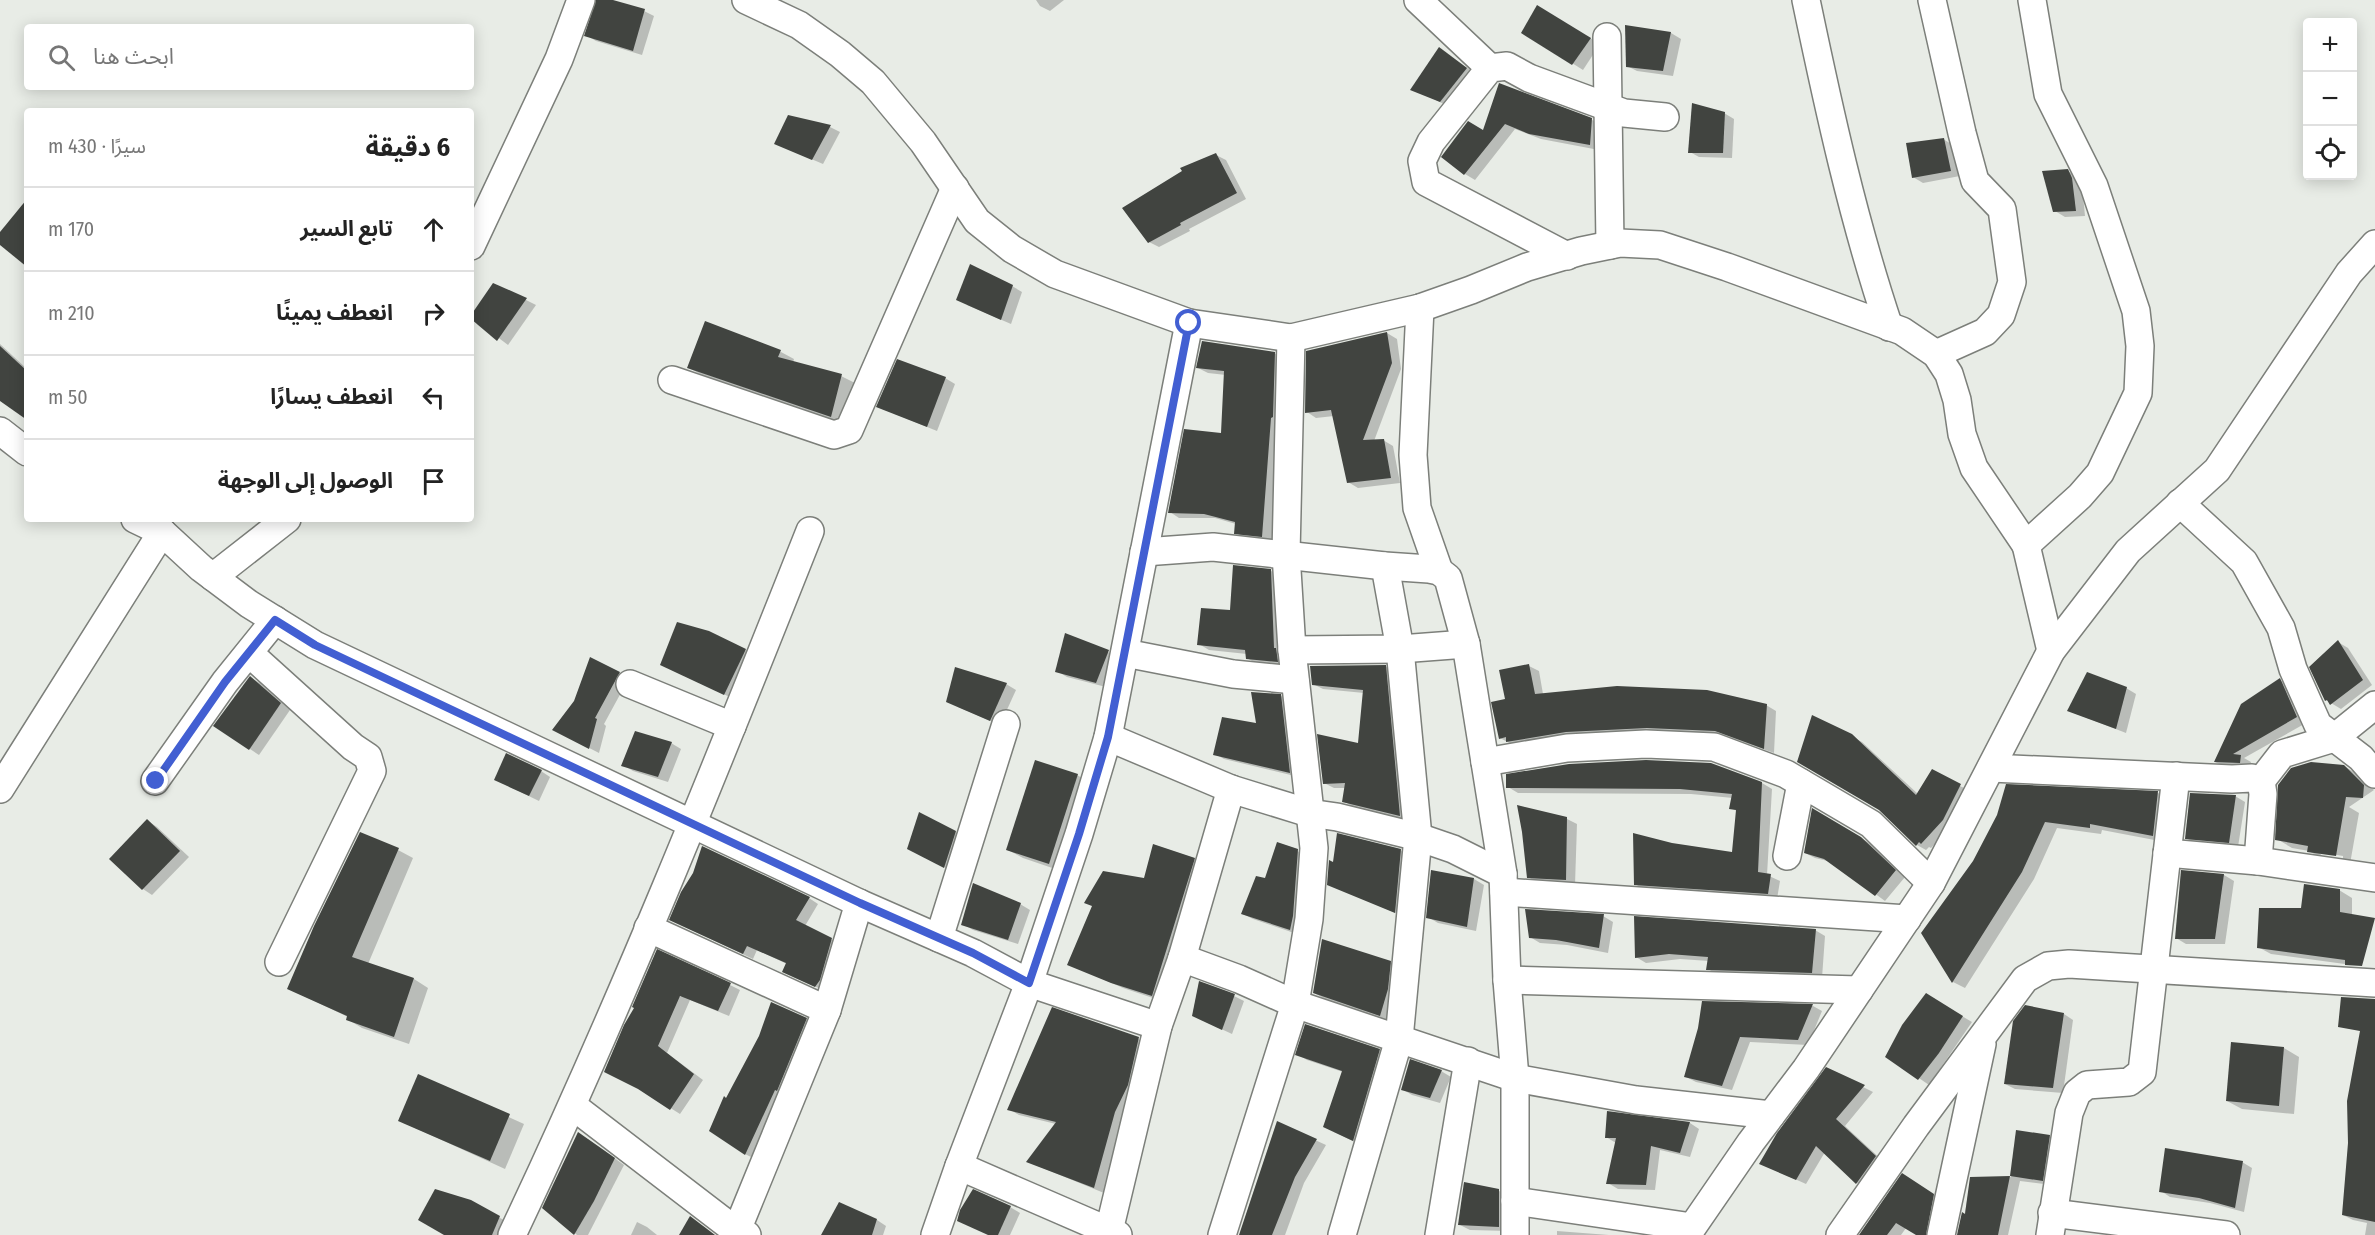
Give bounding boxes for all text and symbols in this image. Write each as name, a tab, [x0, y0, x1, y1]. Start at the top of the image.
map controls	[2303, 18, 2357, 180]
button: +	[2303, 18, 2357, 72]
search box	[24, 24, 474, 90]
icon: search	[45, 41, 78, 74]
text: ابحث هنا	[93, 43, 174, 70]
button: −	[2303, 72, 2357, 126]
button: locate	[2303, 126, 2357, 180]
text: 6 دقيقة	[366, 132, 450, 163]
text: سيرًا · 430 m	[48, 134, 146, 158]
icon: ahead	[417, 213, 450, 246]
text: تابع السير	[300, 215, 393, 242]
text: 170 m	[48, 217, 94, 241]
icon: right	[417, 297, 450, 330]
text: انعطف يمينًا	[276, 299, 393, 326]
text: 210 m	[48, 301, 95, 325]
route start	[1175, 309, 1201, 335]
icon: left	[417, 381, 450, 414]
text: انعطف يسارًا	[270, 383, 393, 410]
text: 50 m	[48, 385, 88, 409]
icon: arrive	[417, 465, 450, 498]
text: الوصول إلى الوجهة	[218, 467, 393, 494]
route end	[142, 767, 168, 793]

